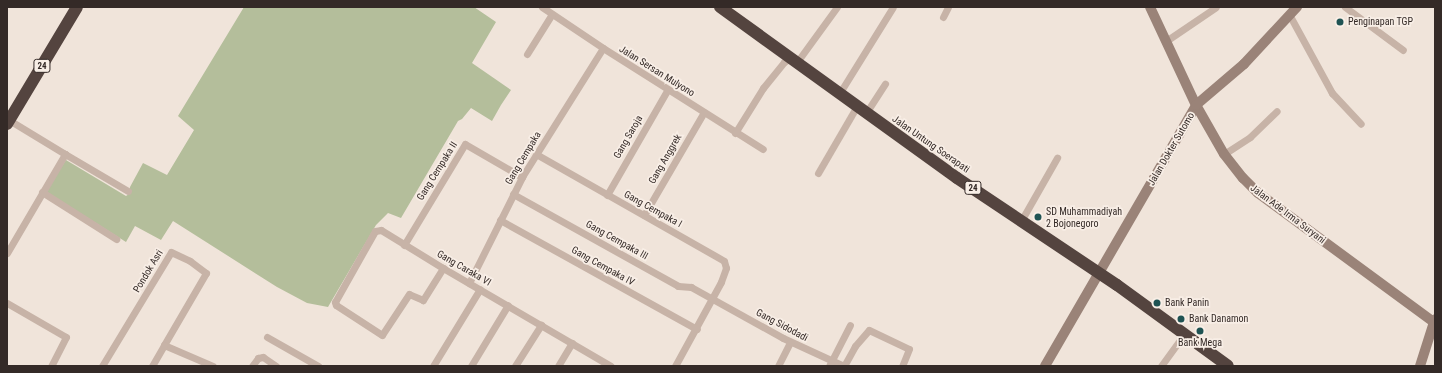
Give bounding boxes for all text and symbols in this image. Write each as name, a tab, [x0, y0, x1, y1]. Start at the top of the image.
place label: Penginapan TGP	[1348, 16, 1413, 28]
marker: Penginapan TGP	[1335, 17, 1345, 27]
street label: Jalan Sersan Mulyono	[617, 43, 697, 99]
road number: 24	[33, 59, 51, 73]
street label: Jalan Dokter Sutomo	[1145, 110, 1197, 188]
street label: Gang Saroja	[611, 113, 645, 161]
street label: Jalan Untung Soerapati	[890, 113, 972, 175]
street label: Gang Cempaka	[502, 129, 544, 187]
street label: Gang Anggrek	[646, 132, 684, 186]
street label: Gang Cempaka II	[414, 139, 460, 203]
road number: 24	[964, 181, 982, 195]
street label: Jalan Ade Irma Suryani	[1248, 182, 1328, 246]
street label: Gang Cempaka I	[622, 188, 684, 230]
place label: SD Muhammadiyah 2 Bojonegoro	[1046, 205, 1122, 228]
marker: SD Muhammadiyah 2 Bojonegoro	[1033, 212, 1043, 222]
street label: Gang Cempaka III	[584, 218, 650, 262]
street label: Gang Cempaka IV	[569, 244, 637, 288]
street label: Pondok Asri	[131, 247, 165, 295]
street label: Gang Caraka VI	[435, 248, 493, 288]
place label: Bank Panin	[1165, 297, 1209, 309]
marker: Bank Panin	[1152, 298, 1162, 308]
street label: Gang Sidodadi	[754, 306, 810, 344]
place label: Bank Danamon	[1189, 313, 1248, 325]
marker: Bank Danamon	[1176, 314, 1186, 324]
marker: Bank Mega	[1195, 326, 1205, 336]
place label: Bank Mega	[1178, 337, 1222, 349]

